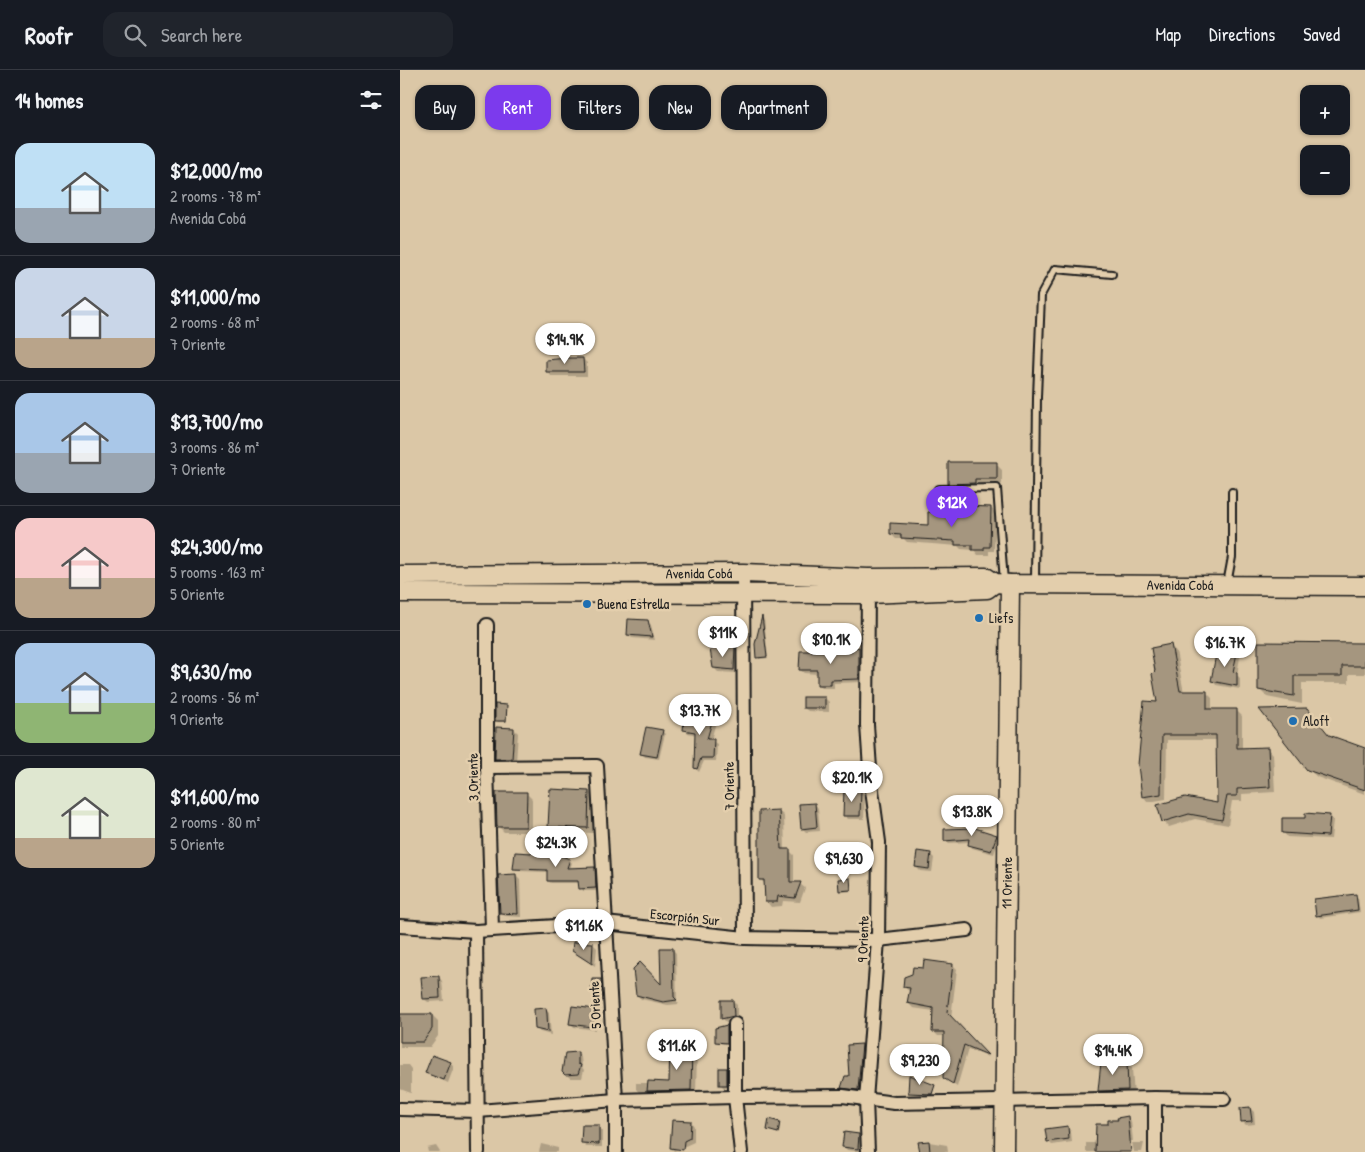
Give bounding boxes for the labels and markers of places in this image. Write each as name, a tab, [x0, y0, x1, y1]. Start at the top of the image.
pin: $14.9K	[524, 322, 606, 365]
pin: $12K	[922, 486, 982, 528]
place label: Buena Estrella	[597, 594, 670, 613]
marker: Buena Estrella	[581, 598, 593, 610]
place label: Liefs	[989, 608, 1013, 627]
marker: Liefs	[973, 612, 985, 624]
pin: $11K	[693, 616, 753, 658]
pin: $10.1K	[790, 622, 872, 665]
pin: $16.7K	[1184, 626, 1266, 668]
pin: $13.7K	[659, 694, 741, 736]
place label: Aloft	[1303, 711, 1329, 730]
marker: Aloft	[1287, 715, 1299, 727]
pin: $20.1K	[811, 760, 893, 803]
pin: $13.8K	[931, 794, 1013, 837]
pin: $24.3K	[515, 826, 597, 868]
pin: $9,630	[803, 842, 885, 884]
pin: $11.6K	[543, 908, 625, 951]
pin: $11.6K	[636, 1028, 718, 1071]
pin: $14.4K	[1072, 1034, 1154, 1076]
pin: $9,230	[879, 1044, 961, 1086]

